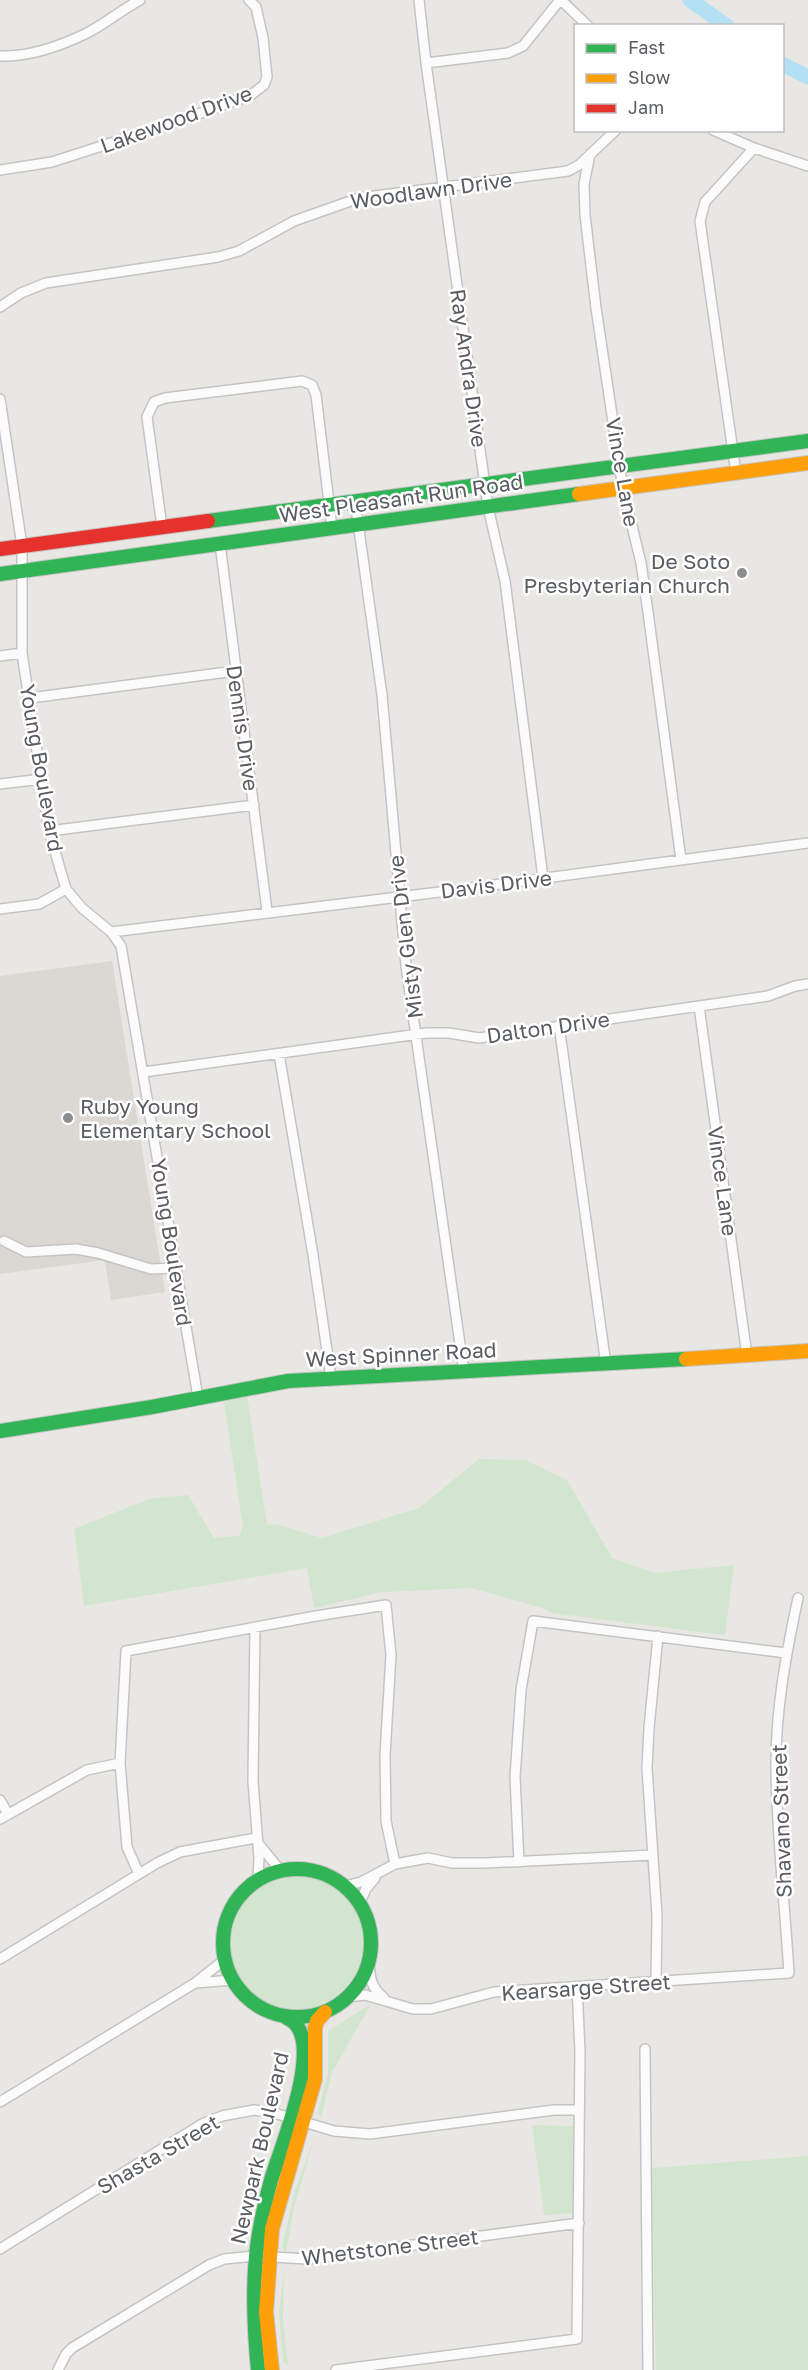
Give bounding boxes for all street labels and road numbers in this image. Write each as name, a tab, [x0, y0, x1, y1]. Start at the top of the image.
street label: Lakewood Drive	[97, 79, 255, 159]
street label: Woodlawn Drive	[348, 166, 514, 214]
street label: Ray Andra Drive	[445, 287, 493, 449]
street label: Vince Lane	[601, 415, 645, 529]
street label: West Pleasant Run Road	[277, 468, 525, 528]
street label: Dennis Drive	[221, 663, 265, 793]
street label: Young Boulevard	[14, 682, 70, 854]
street label: Misty Glen Drive	[382, 854, 428, 1020]
street label: Davis Drive	[439, 864, 553, 904]
street label: Dalton Drive	[485, 1005, 611, 1049]
street label: Vince Lane	[702, 1124, 744, 1238]
street label: Young Boulevard	[146, 1156, 198, 1328]
street label: West Spinner Road	[305, 1336, 497, 1372]
street label: Shavano Street	[765, 1744, 797, 1898]
street label: Kearsarge Street	[500, 1968, 672, 2006]
street label: Newpark Boulevard	[224, 2049, 294, 2247]
street label: Shasta Street	[92, 2108, 224, 2200]
street label: Whetstone Street	[300, 2223, 480, 2271]

